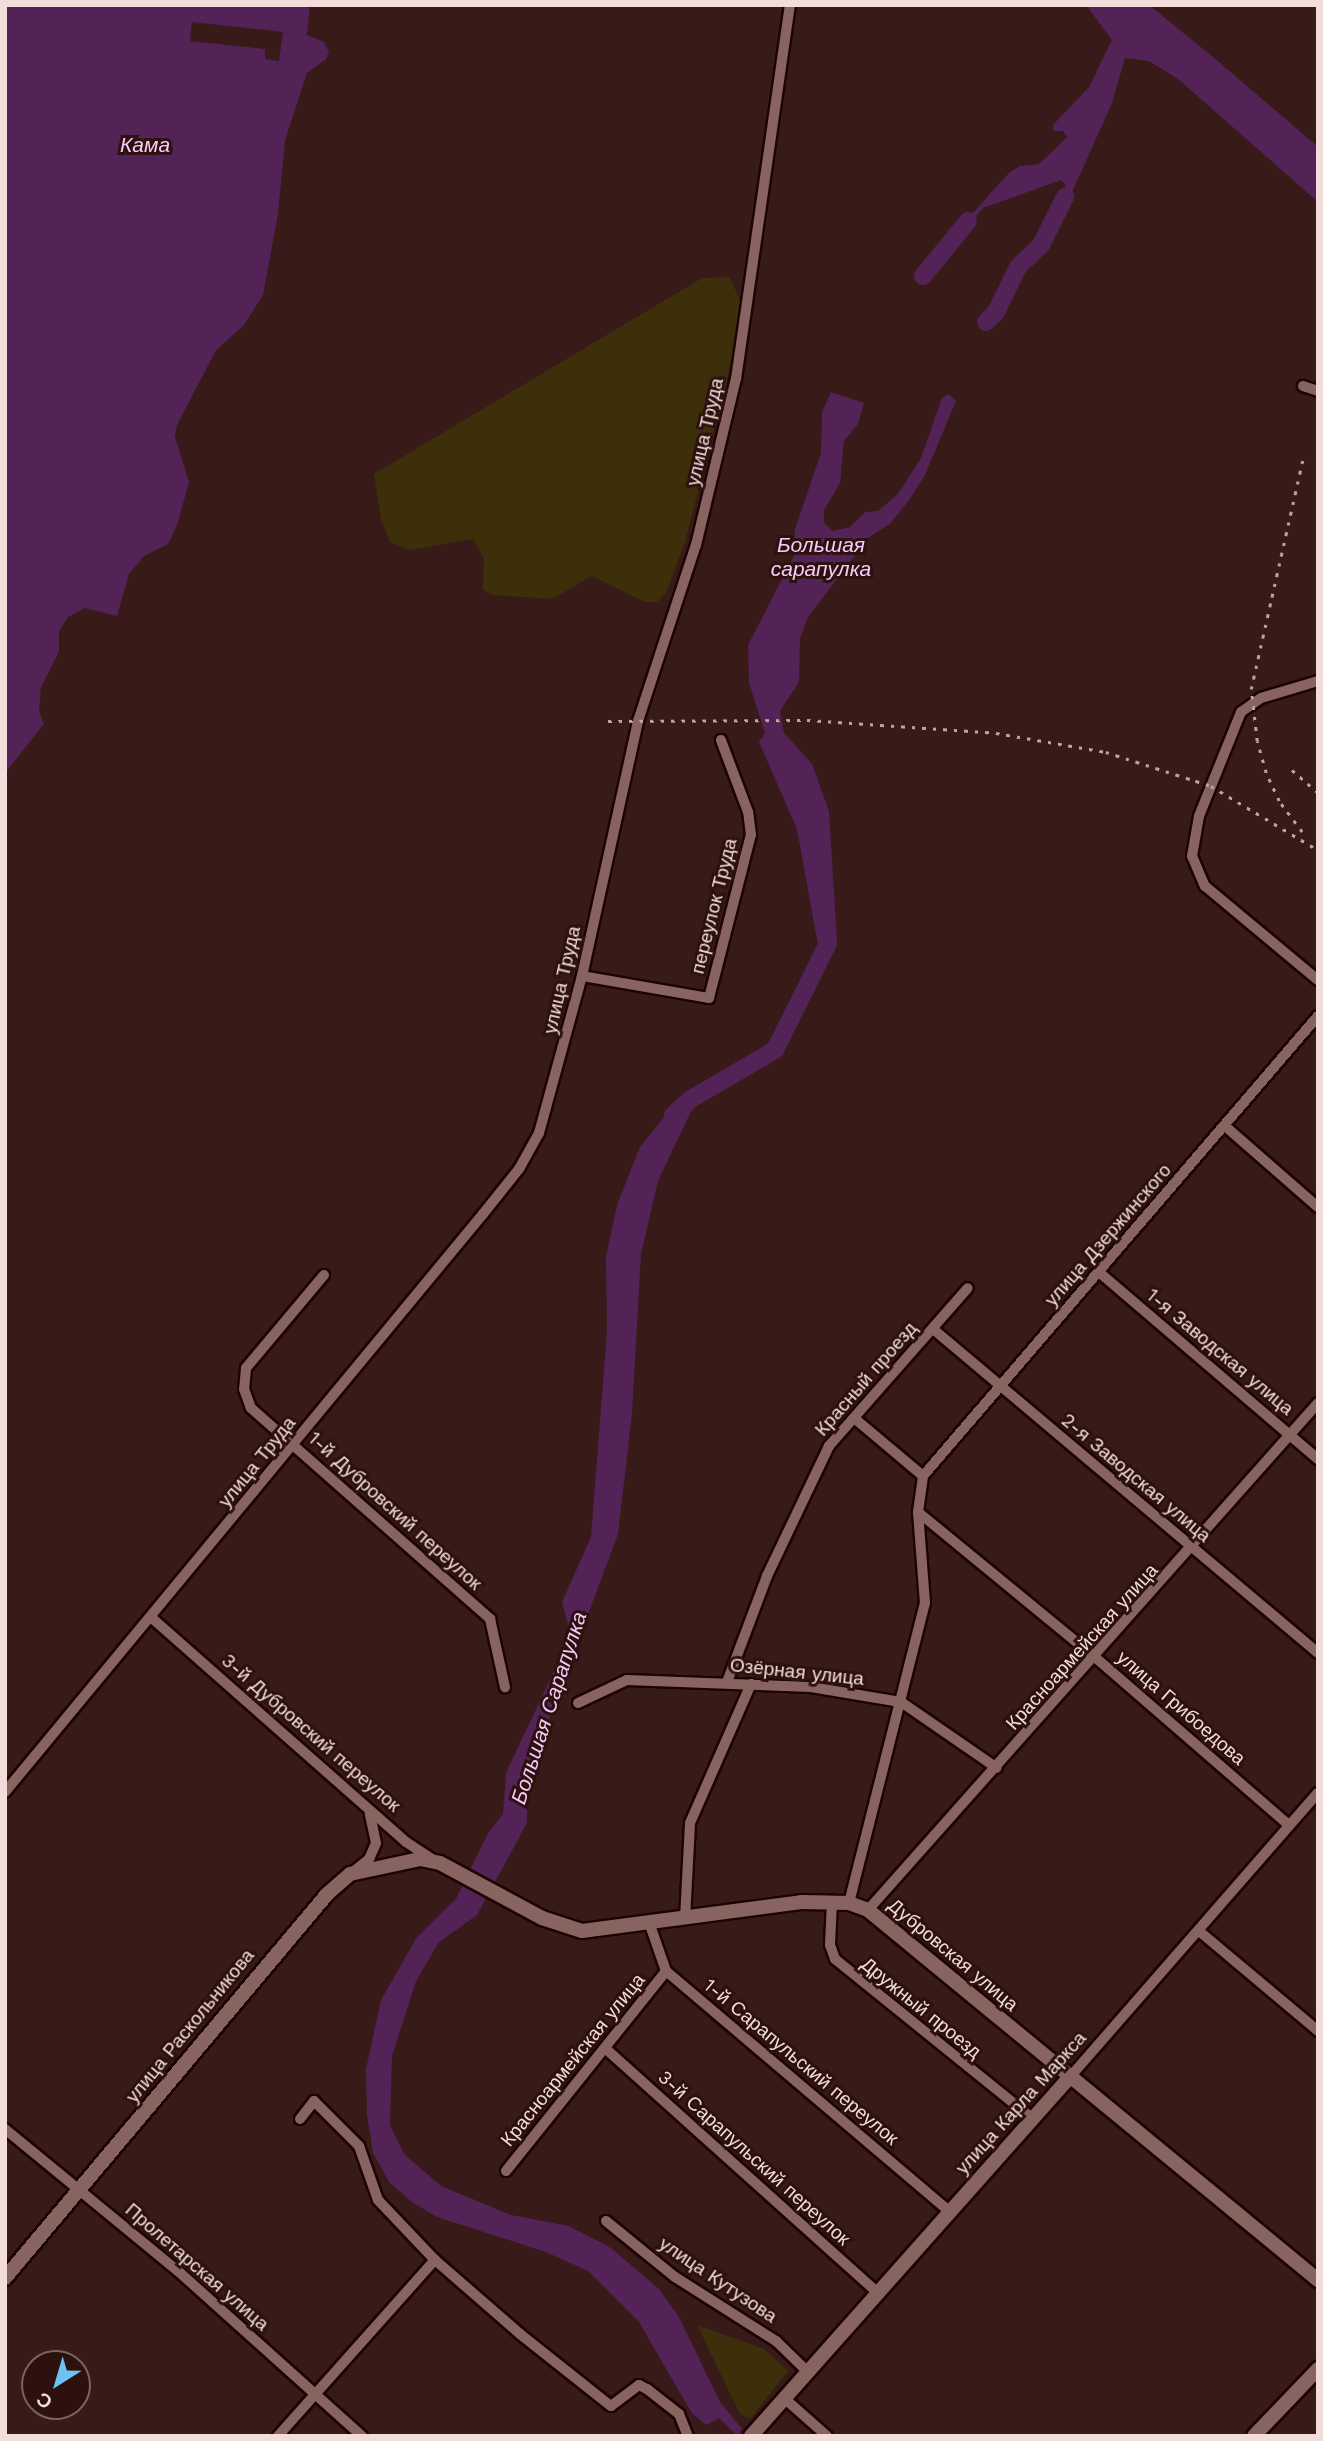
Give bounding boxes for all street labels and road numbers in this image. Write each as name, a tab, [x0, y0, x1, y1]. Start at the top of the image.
street label: улица Труда	[682, 376, 728, 488]
street label: переулок Труда	[686, 836, 742, 976]
street label: улица Труда	[539, 924, 585, 1036]
street label: улица Дзержинского	[1040, 1159, 1176, 1311]
street label: 1-я Заводская улица	[1142, 1284, 1298, 1420]
street label: Красный проезд	[810, 1317, 922, 1441]
street label: 2-я Заводская улица	[1057, 1409, 1215, 1547]
street label: улица Труда	[213, 1412, 301, 1512]
street label: 1-й Дубровский переулок	[304, 1427, 486, 1595]
street label: Красноармейская улица	[1001, 1559, 1163, 1735]
street label: улица Грибоедова	[1112, 1646, 1250, 1770]
street label: 3-й Дубровский переулок	[217, 1649, 405, 1817]
street label: Озёрная улица	[729, 1654, 865, 1690]
street label: Дубровская улица	[883, 1894, 1023, 2016]
street label: улица Раскольникова	[121, 1945, 259, 2107]
street label: Дружный проезд	[856, 1953, 986, 2063]
street label: Красноармейская улица	[496, 1969, 650, 2151]
street label: 1-й Сарапульский переулок	[699, 1974, 903, 2150]
street label: улица Карла Маркса	[951, 2027, 1091, 2179]
street label: 3-й Сарапульский переулок	[653, 2066, 855, 2250]
street label: Пролетарская улица	[121, 2198, 273, 2336]
street label: улица Кутузова	[655, 2232, 781, 2328]

